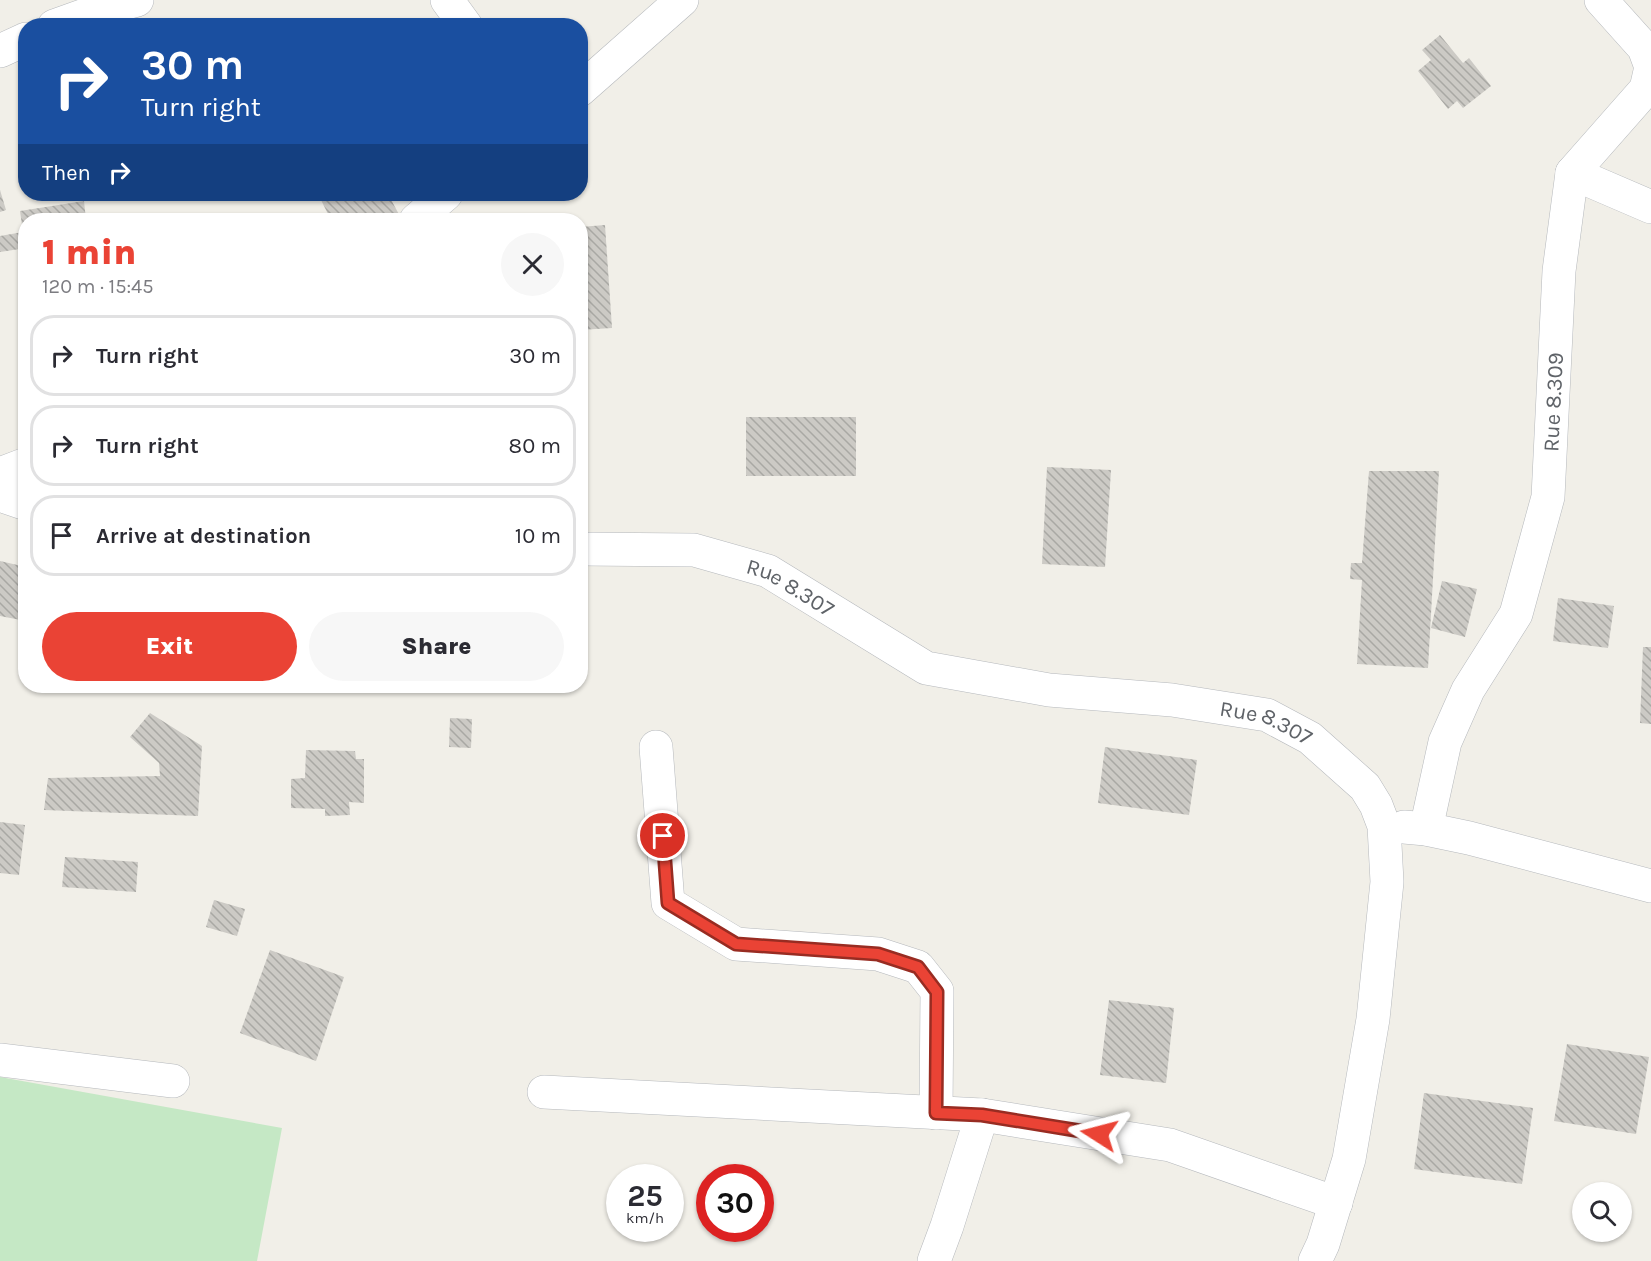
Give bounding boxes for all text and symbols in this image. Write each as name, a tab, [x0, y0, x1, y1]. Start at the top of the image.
text: 30 m	[141, 40, 244, 90]
icon: right	[42, 42, 120, 120]
text: Turn right	[141, 91, 261, 123]
icon: right	[103, 156, 136, 189]
text: Then	[42, 160, 91, 186]
text: 1 min	[42, 231, 136, 273]
button: close	[501, 233, 564, 296]
text: 120 m · 15:45	[42, 275, 154, 298]
icon: right	[45, 339, 78, 372]
text: Turn right	[96, 343, 199, 369]
text: 30 m	[509, 343, 561, 369]
street label: Rue 8.309	[1538, 352, 1569, 453]
icon: right	[45, 429, 78, 462]
text: Turn right	[96, 433, 199, 459]
text: 80 m	[509, 433, 561, 459]
icon: arrive	[45, 519, 78, 552]
text: Arrive at destination	[96, 523, 311, 549]
text: 10 m	[515, 523, 561, 549]
street label: Rue 8.307	[743, 554, 839, 623]
button: Exit	[42, 612, 297, 681]
button: Share	[309, 612, 564, 681]
street label: Rue 8.307	[1218, 696, 1317, 751]
pin	[637, 810, 688, 861]
icon: arrive	[646, 819, 679, 852]
position arrow	[1067, 1102, 1131, 1166]
speed limit sign: 30	[696, 1164, 774, 1242]
text: 25	[627, 1178, 663, 1214]
map controls	[1572, 1182, 1632, 1242]
button: search	[1572, 1182, 1632, 1242]
text: km/h	[626, 1209, 664, 1227]

